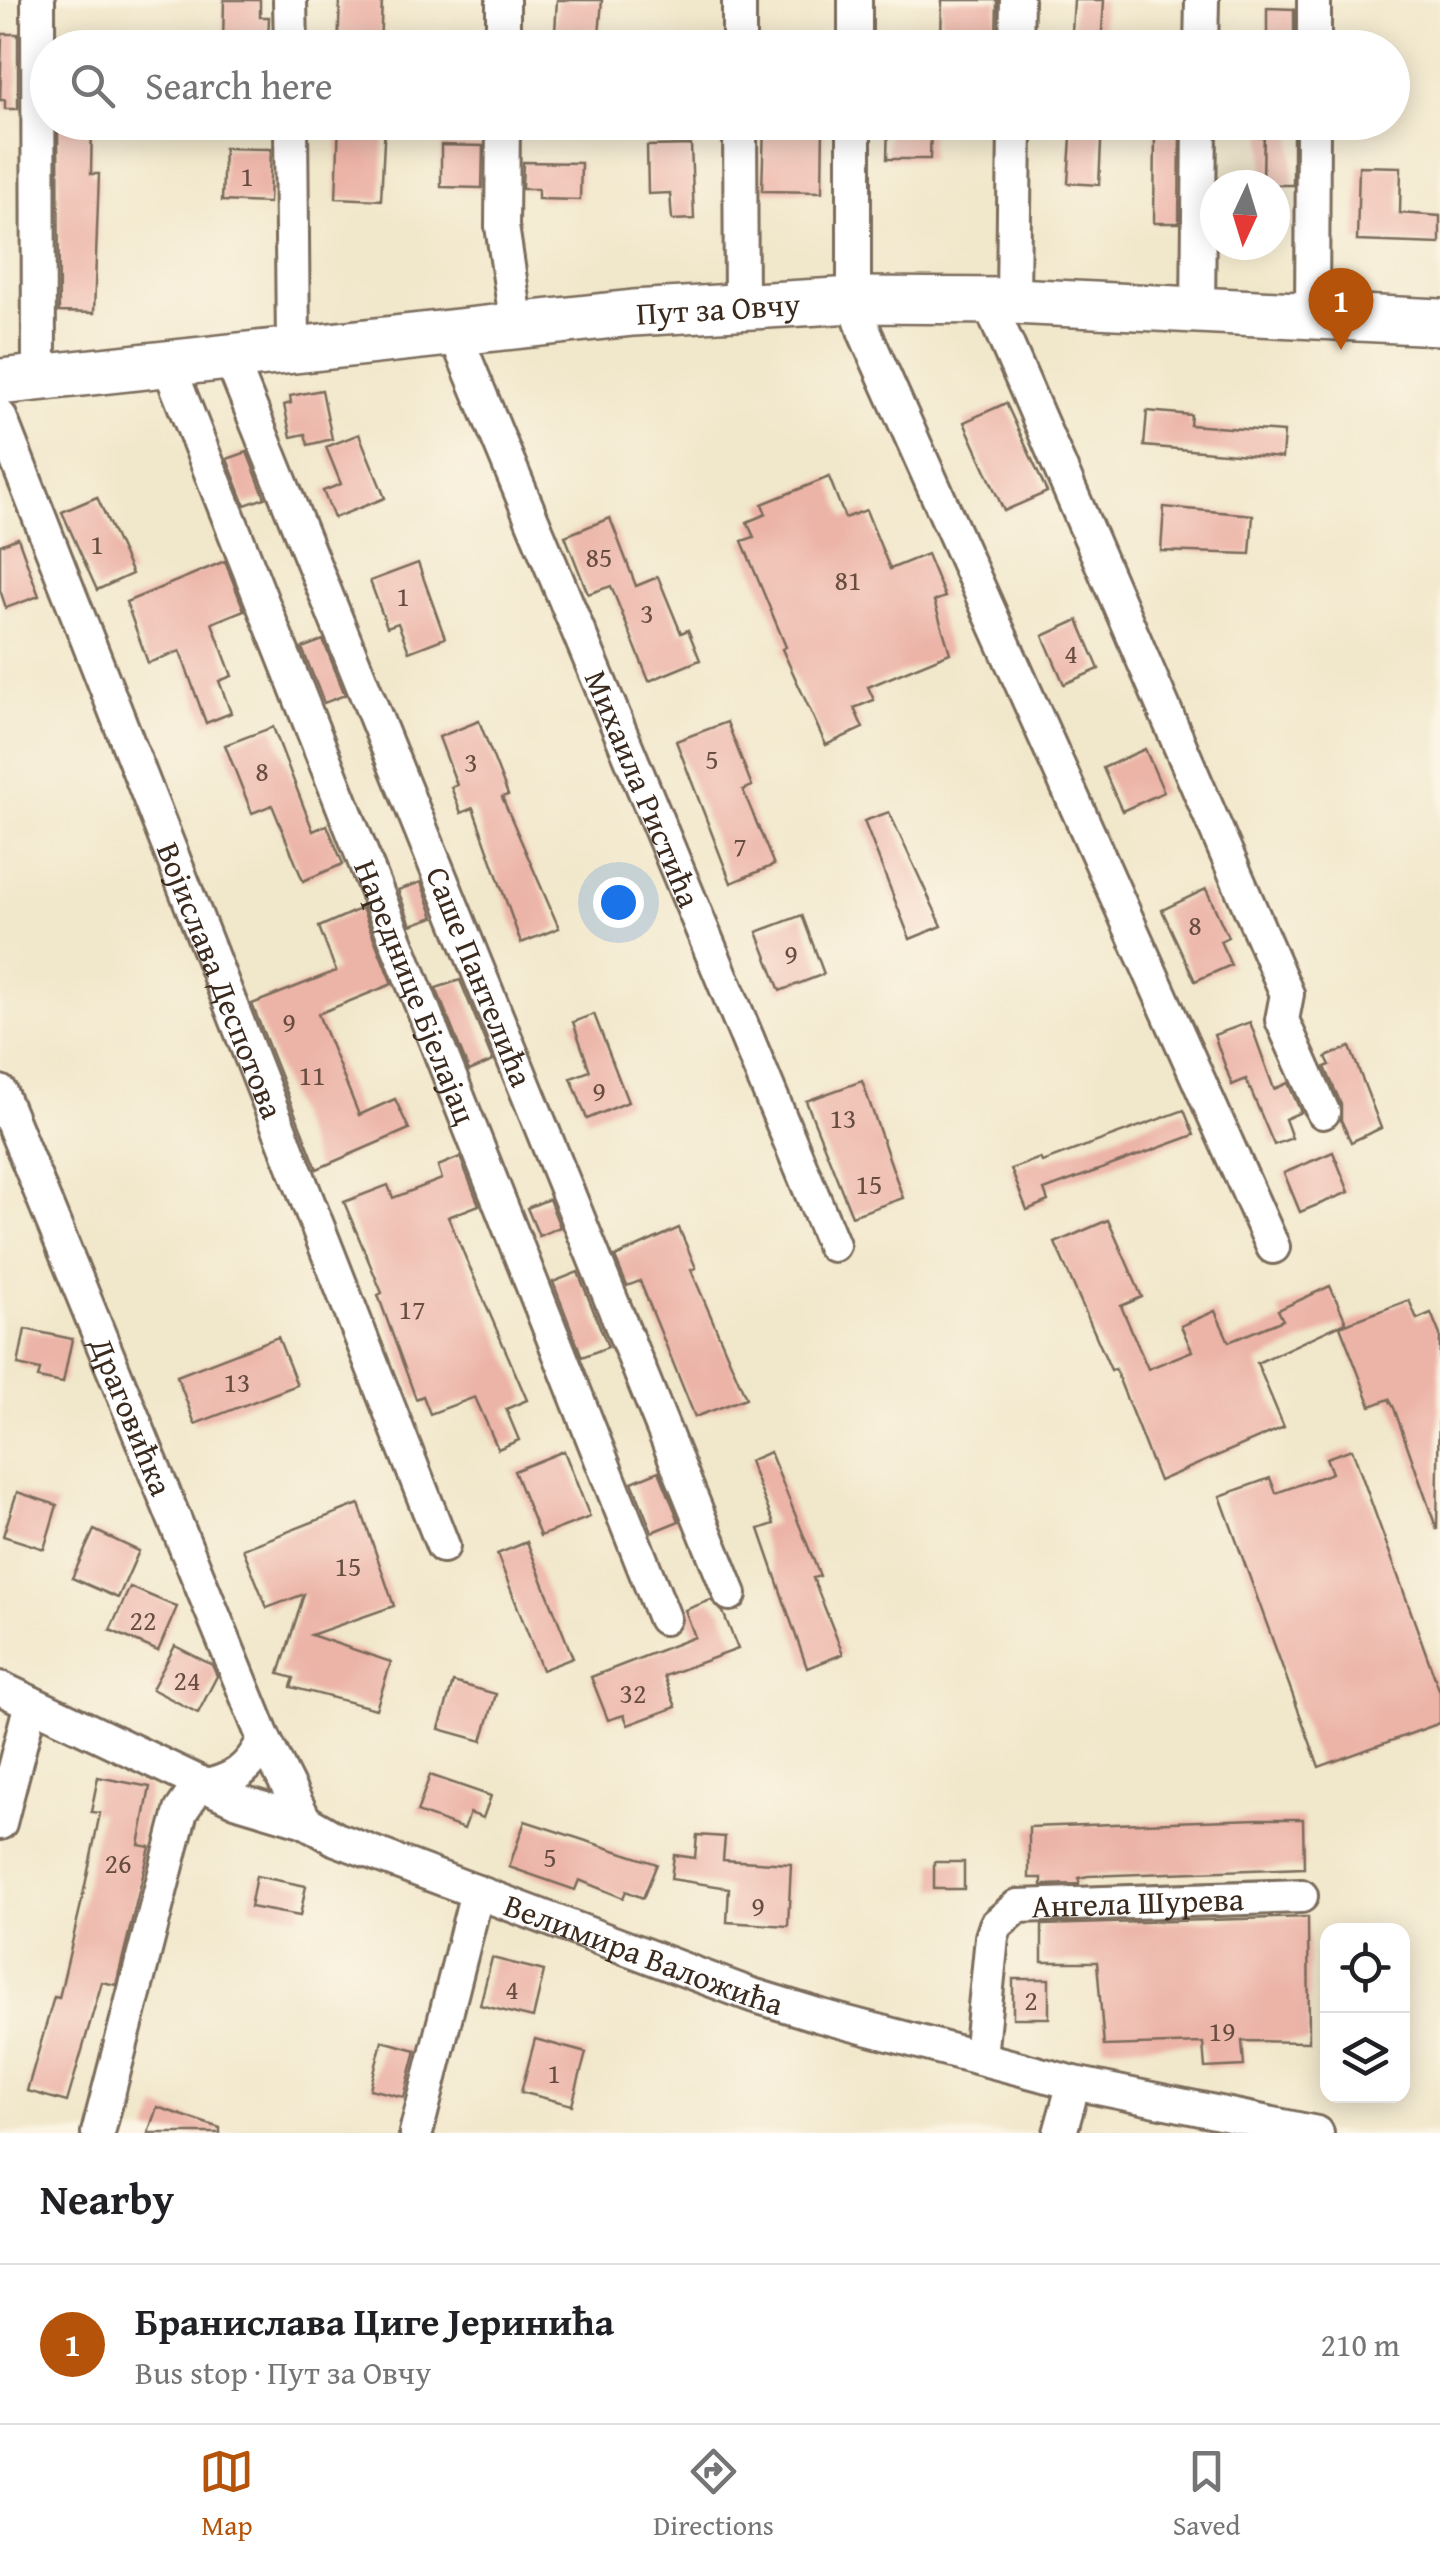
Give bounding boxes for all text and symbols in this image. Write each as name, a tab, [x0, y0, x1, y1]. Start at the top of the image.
search box	[30, 30, 1410, 140]
text: Search here	[145, 57, 333, 113]
icon: search	[65, 58, 120, 113]
house number: 1	[240, 155, 254, 196]
north arrow	[1200, 170, 1290, 260]
pin: 1	[1308, 268, 1374, 350]
street label: Пут за Овчу	[635, 280, 801, 336]
house number: 1	[90, 523, 104, 564]
house number: 85	[586, 536, 612, 577]
house number: 81	[835, 559, 861, 600]
house number: 1	[396, 575, 410, 616]
house number: 3	[640, 592, 654, 633]
house number: 4	[1064, 632, 1078, 673]
street label: Михаила Ристића	[573, 663, 714, 915]
house number: 5	[705, 738, 719, 779]
house number: 3	[464, 741, 478, 782]
house number: 8	[255, 750, 269, 791]
house number: 7	[733, 825, 747, 866]
street label: Војислава Деспотова	[145, 835, 297, 1126]
street label: Нареднице Бјелајац	[343, 853, 490, 1131]
street label: Саше Пантелића	[415, 859, 546, 1094]
your location	[593, 877, 644, 928]
house number: 8	[1188, 904, 1202, 945]
house number: 9	[784, 933, 798, 974]
house number: 9	[282, 1001, 296, 1042]
house number: 11	[299, 1054, 325, 1095]
house number: 9	[592, 1070, 606, 1111]
house number: 13	[830, 1097, 856, 1138]
house number: 15	[856, 1163, 882, 1204]
house number: 17	[399, 1288, 425, 1329]
street label: Драговићка	[78, 1329, 186, 1503]
house number: 13	[224, 1361, 250, 1402]
house number: 15	[335, 1545, 361, 1586]
house number: 22	[130, 1599, 156, 1640]
house number: 24	[174, 1659, 200, 1700]
house number: 32	[620, 1672, 646, 1713]
house number: 5	[543, 1836, 557, 1877]
house number: 26	[105, 1842, 131, 1883]
street label: Ангела Шурева	[1031, 1875, 1245, 1929]
street label: Велимира Валожића	[498, 1881, 790, 2027]
house number: 9	[751, 1885, 765, 1926]
map controls	[1320, 1923, 1410, 2103]
button: locate	[1320, 1923, 1410, 2013]
house number: 4	[505, 1968, 519, 2009]
house number: 2	[1024, 1979, 1038, 2020]
house number: 19	[1209, 2010, 1235, 2051]
button: layers	[1320, 2013, 1410, 2103]
house number: 1	[547, 2052, 561, 2093]
text: Nearby	[40, 2168, 174, 2229]
text: Бранислава Циге Јеринића	[135, 2293, 614, 2349]
text: 1	[64, 2321, 81, 2368]
text: 210 m	[1321, 2321, 1400, 2368]
text: Bus stop · Пут за Овчу	[135, 2349, 431, 2396]
tab: Map	[199, 2444, 254, 2545]
tab: Directions	[653, 2444, 774, 2545]
tab: Saved	[1173, 2444, 1241, 2545]

